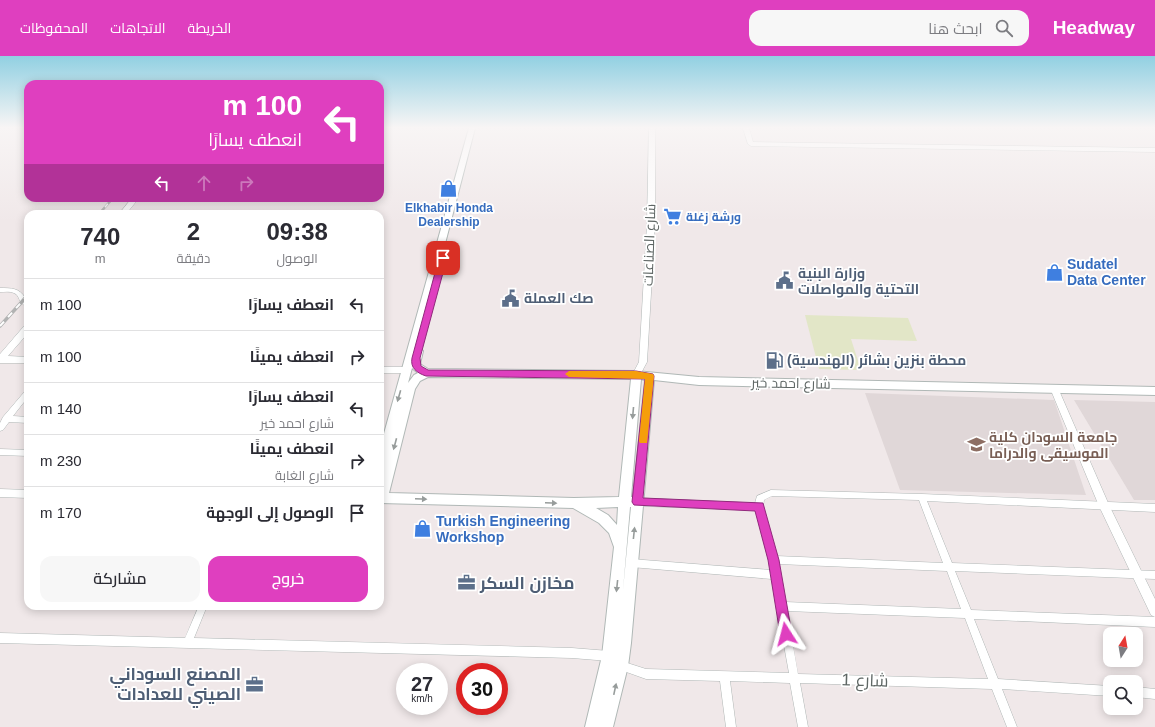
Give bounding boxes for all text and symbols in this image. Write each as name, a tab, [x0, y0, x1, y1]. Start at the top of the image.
search box	[749, 10, 1029, 46]
icon: search	[993, 17, 1015, 39]
text: Headway	[1053, 17, 1135, 38]
text: المحفوظات	[20, 20, 88, 36]
text: الاتجاهات	[110, 20, 166, 36]
text: الخريطة	[188, 20, 231, 36]
text: ابحث هنا	[928, 20, 983, 37]
text: 100 m	[223, 90, 302, 121]
icon: left	[316, 96, 368, 148]
text: انعطف يسارًا	[208, 130, 302, 150]
icon: left	[151, 172, 173, 194]
icon: ahead	[193, 172, 215, 194]
icon: right	[235, 172, 257, 194]
shop icon: Elkhabir Honda Dealership	[439, 179, 459, 199]
place label: Elkhabir Honda Dealership	[405, 201, 493, 229]
street label: شارع الصناعات	[640, 204, 659, 286]
supermarket icon: ورشة زغلة	[663, 207, 683, 227]
place label: ورشة زغلة	[686, 210, 741, 225]
text: 2	[187, 218, 200, 245]
text: 09:38	[266, 218, 328, 245]
text: 740	[80, 223, 120, 250]
pin	[426, 241, 460, 275]
icon: arrive	[432, 247, 454, 269]
text: m	[95, 251, 106, 266]
text: دقيقة	[176, 251, 210, 266]
text: الوصول	[276, 251, 318, 266]
place label: Sudatel Data Center	[1067, 256, 1146, 288]
shop icon: Sudatel Data Center	[1044, 262, 1064, 282]
place label: وزارة البنية التحتية والمواصلات	[798, 265, 919, 298]
public building icon: وزارة البنية التحتية والمواصلات	[775, 271, 795, 291]
public building icon: صك العملة	[501, 288, 521, 308]
place label: صك العملة	[524, 290, 594, 306]
icon: left	[346, 294, 368, 316]
text: 100 m	[40, 296, 82, 313]
text: انعطف يسارًا	[248, 296, 334, 313]
icon: right	[346, 346, 368, 368]
text: 100 m	[40, 348, 82, 365]
text: انعطف يمينًا	[250, 348, 334, 365]
fuel station icon: محطة بنزين بشائر (الهندسية)	[764, 350, 784, 370]
place label: محطة بنزين بشائر (الهندسية)	[787, 352, 966, 369]
street label: شارع احمد خير	[750, 374, 831, 393]
text: انعطف يسارًا	[248, 388, 334, 405]
one-way arrow	[396, 390, 402, 402]
icon: left	[346, 398, 368, 420]
text: 140 m	[40, 400, 82, 417]
one-way arrow	[629, 407, 636, 419]
text: شارع احمد خير	[260, 416, 334, 431]
place label: جامعة السودان كلية الموسيقى والدراما	[989, 429, 1117, 462]
school or university icon: جامعة السودان كلية الموسيقى والدراما	[966, 435, 986, 455]
one-way arrow	[392, 438, 398, 450]
text: انعطف يمينًا	[250, 440, 334, 457]
icon: right	[346, 450, 368, 472]
text: 230 m	[40, 452, 82, 469]
text: شارع الغابة	[275, 468, 334, 483]
one-way arrow	[415, 496, 428, 502]
one-way arrow	[545, 500, 558, 506]
icon: arrive	[346, 502, 368, 524]
text: 170 m	[40, 504, 82, 521]
text: الوصول إلى الوجهة	[206, 504, 334, 521]
place label: Turkish Engineering Workshop	[436, 513, 570, 545]
shop icon: Turkish Engineering Workshop	[413, 519, 433, 539]
one-way arrow	[631, 527, 638, 539]
button: مشاركة	[40, 556, 200, 602]
button: خروج	[208, 556, 368, 602]
office icon: مخازن السكر	[457, 573, 477, 593]
place label: مخازن السكر	[479, 574, 574, 593]
one-way arrow	[614, 580, 620, 592]
position arrow	[765, 613, 807, 655]
north arrow	[1103, 627, 1143, 667]
map controls	[1103, 627, 1143, 715]
speed limit sign: 30	[456, 663, 508, 715]
place label: المصنع السوداني الصيني للعدادات	[109, 665, 241, 708]
street label: شارع 1	[841, 670, 889, 693]
text: 27	[411, 673, 433, 695]
office icon: المصنع السوداني الصيني للعدادات	[244, 674, 264, 694]
button: search	[1103, 675, 1143, 715]
one-way arrow	[613, 683, 619, 695]
text: km/h	[411, 693, 433, 704]

